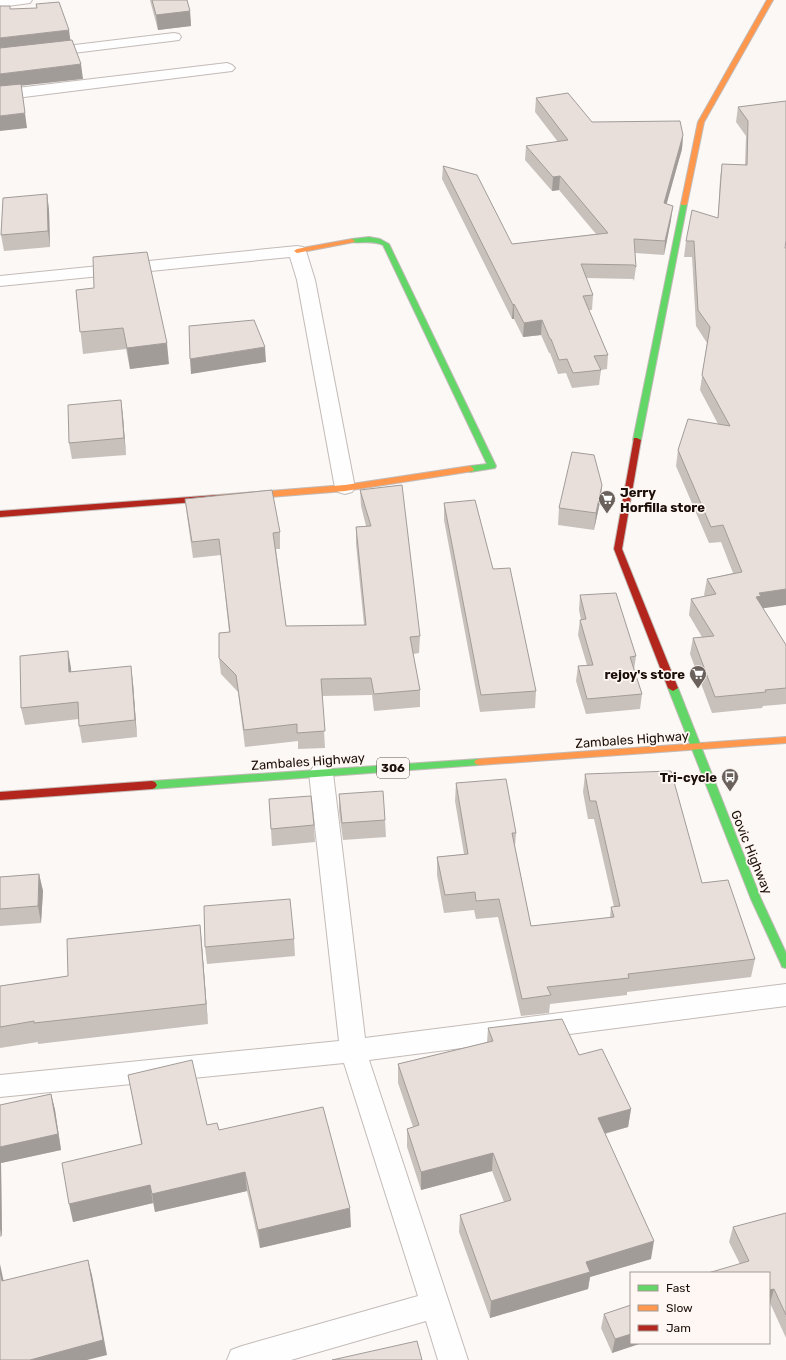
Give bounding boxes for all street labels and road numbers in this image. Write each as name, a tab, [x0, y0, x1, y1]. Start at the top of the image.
street label: Zambales Highway	[575, 728, 690, 752]
street label: Zambales Highway	[251, 750, 366, 774]
road number: 306	[377, 758, 409, 778]
street label: Govic Highway	[727, 808, 775, 897]

